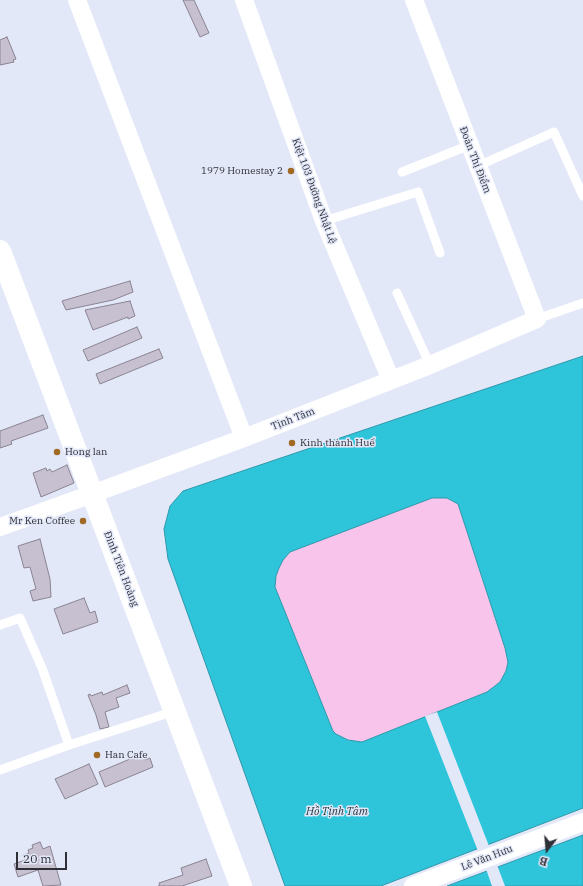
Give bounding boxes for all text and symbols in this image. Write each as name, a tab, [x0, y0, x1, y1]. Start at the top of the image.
street label: Đoàn Thị Điểm	[457, 125, 493, 195]
street label: Kiệt 103 Đường Nhật Lệ	[289, 137, 339, 245]
place label: 1979 Homestay 2	[201, 165, 283, 177]
marker: 1979 Homestay 2	[286, 166, 296, 176]
street label: Tịnh Tâm	[270, 405, 316, 433]
place label: Kinh thành Huế	[300, 437, 375, 449]
marker: Kinh thành Huế	[287, 438, 297, 448]
place label: Hong lan	[65, 446, 108, 458]
marker: Hong lan	[52, 447, 62, 457]
place label: Mr Ken Coffee	[9, 515, 75, 527]
marker: Mr Ken Coffee	[78, 516, 88, 526]
street label: Đinh Tiên Hoàng	[101, 530, 141, 608]
place label: Han Cafe	[105, 749, 148, 761]
marker: Han Cafe	[92, 750, 102, 760]
water label: Hồ Tịnh Tâm	[306, 805, 368, 819]
north arrow	[527, 830, 567, 870]
street label: Lê Văn Hưu	[460, 843, 514, 873]
scale bar	[18, 844, 69, 870]
text: 20 m	[23, 851, 52, 866]
text: B	[538, 854, 549, 869]

